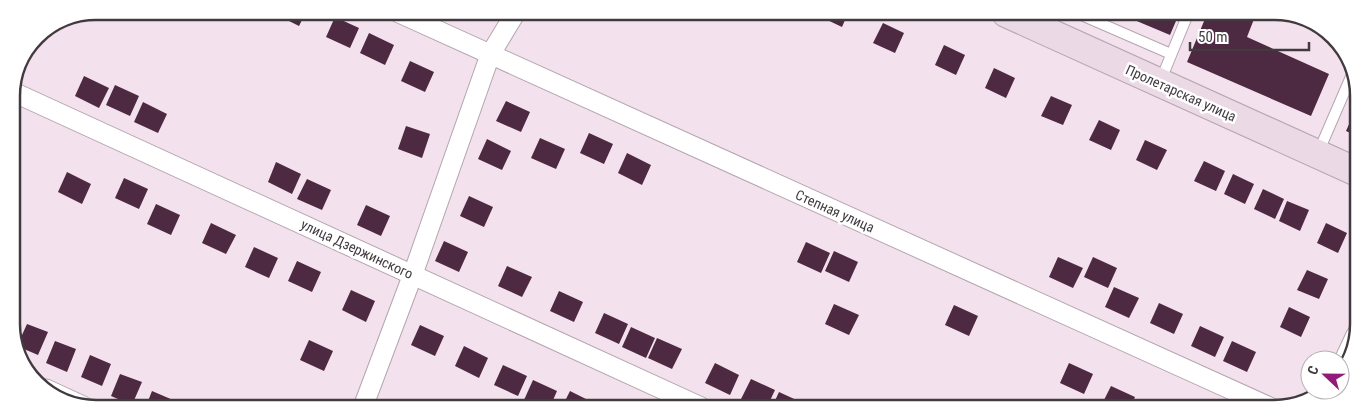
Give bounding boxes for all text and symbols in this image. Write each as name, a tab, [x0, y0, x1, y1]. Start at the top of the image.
scale bar	[1190, 20, 1309, 52]
text: 50 m	[1198, 28, 1228, 46]
street label: Пролетарская улица	[1123, 61, 1239, 125]
street label: Степная улица	[793, 186, 877, 236]
street label: улица Дзержинского	[298, 216, 416, 282]
north arrow	[1300, 350, 1350, 400]
text: С	[1304, 363, 1322, 377]

